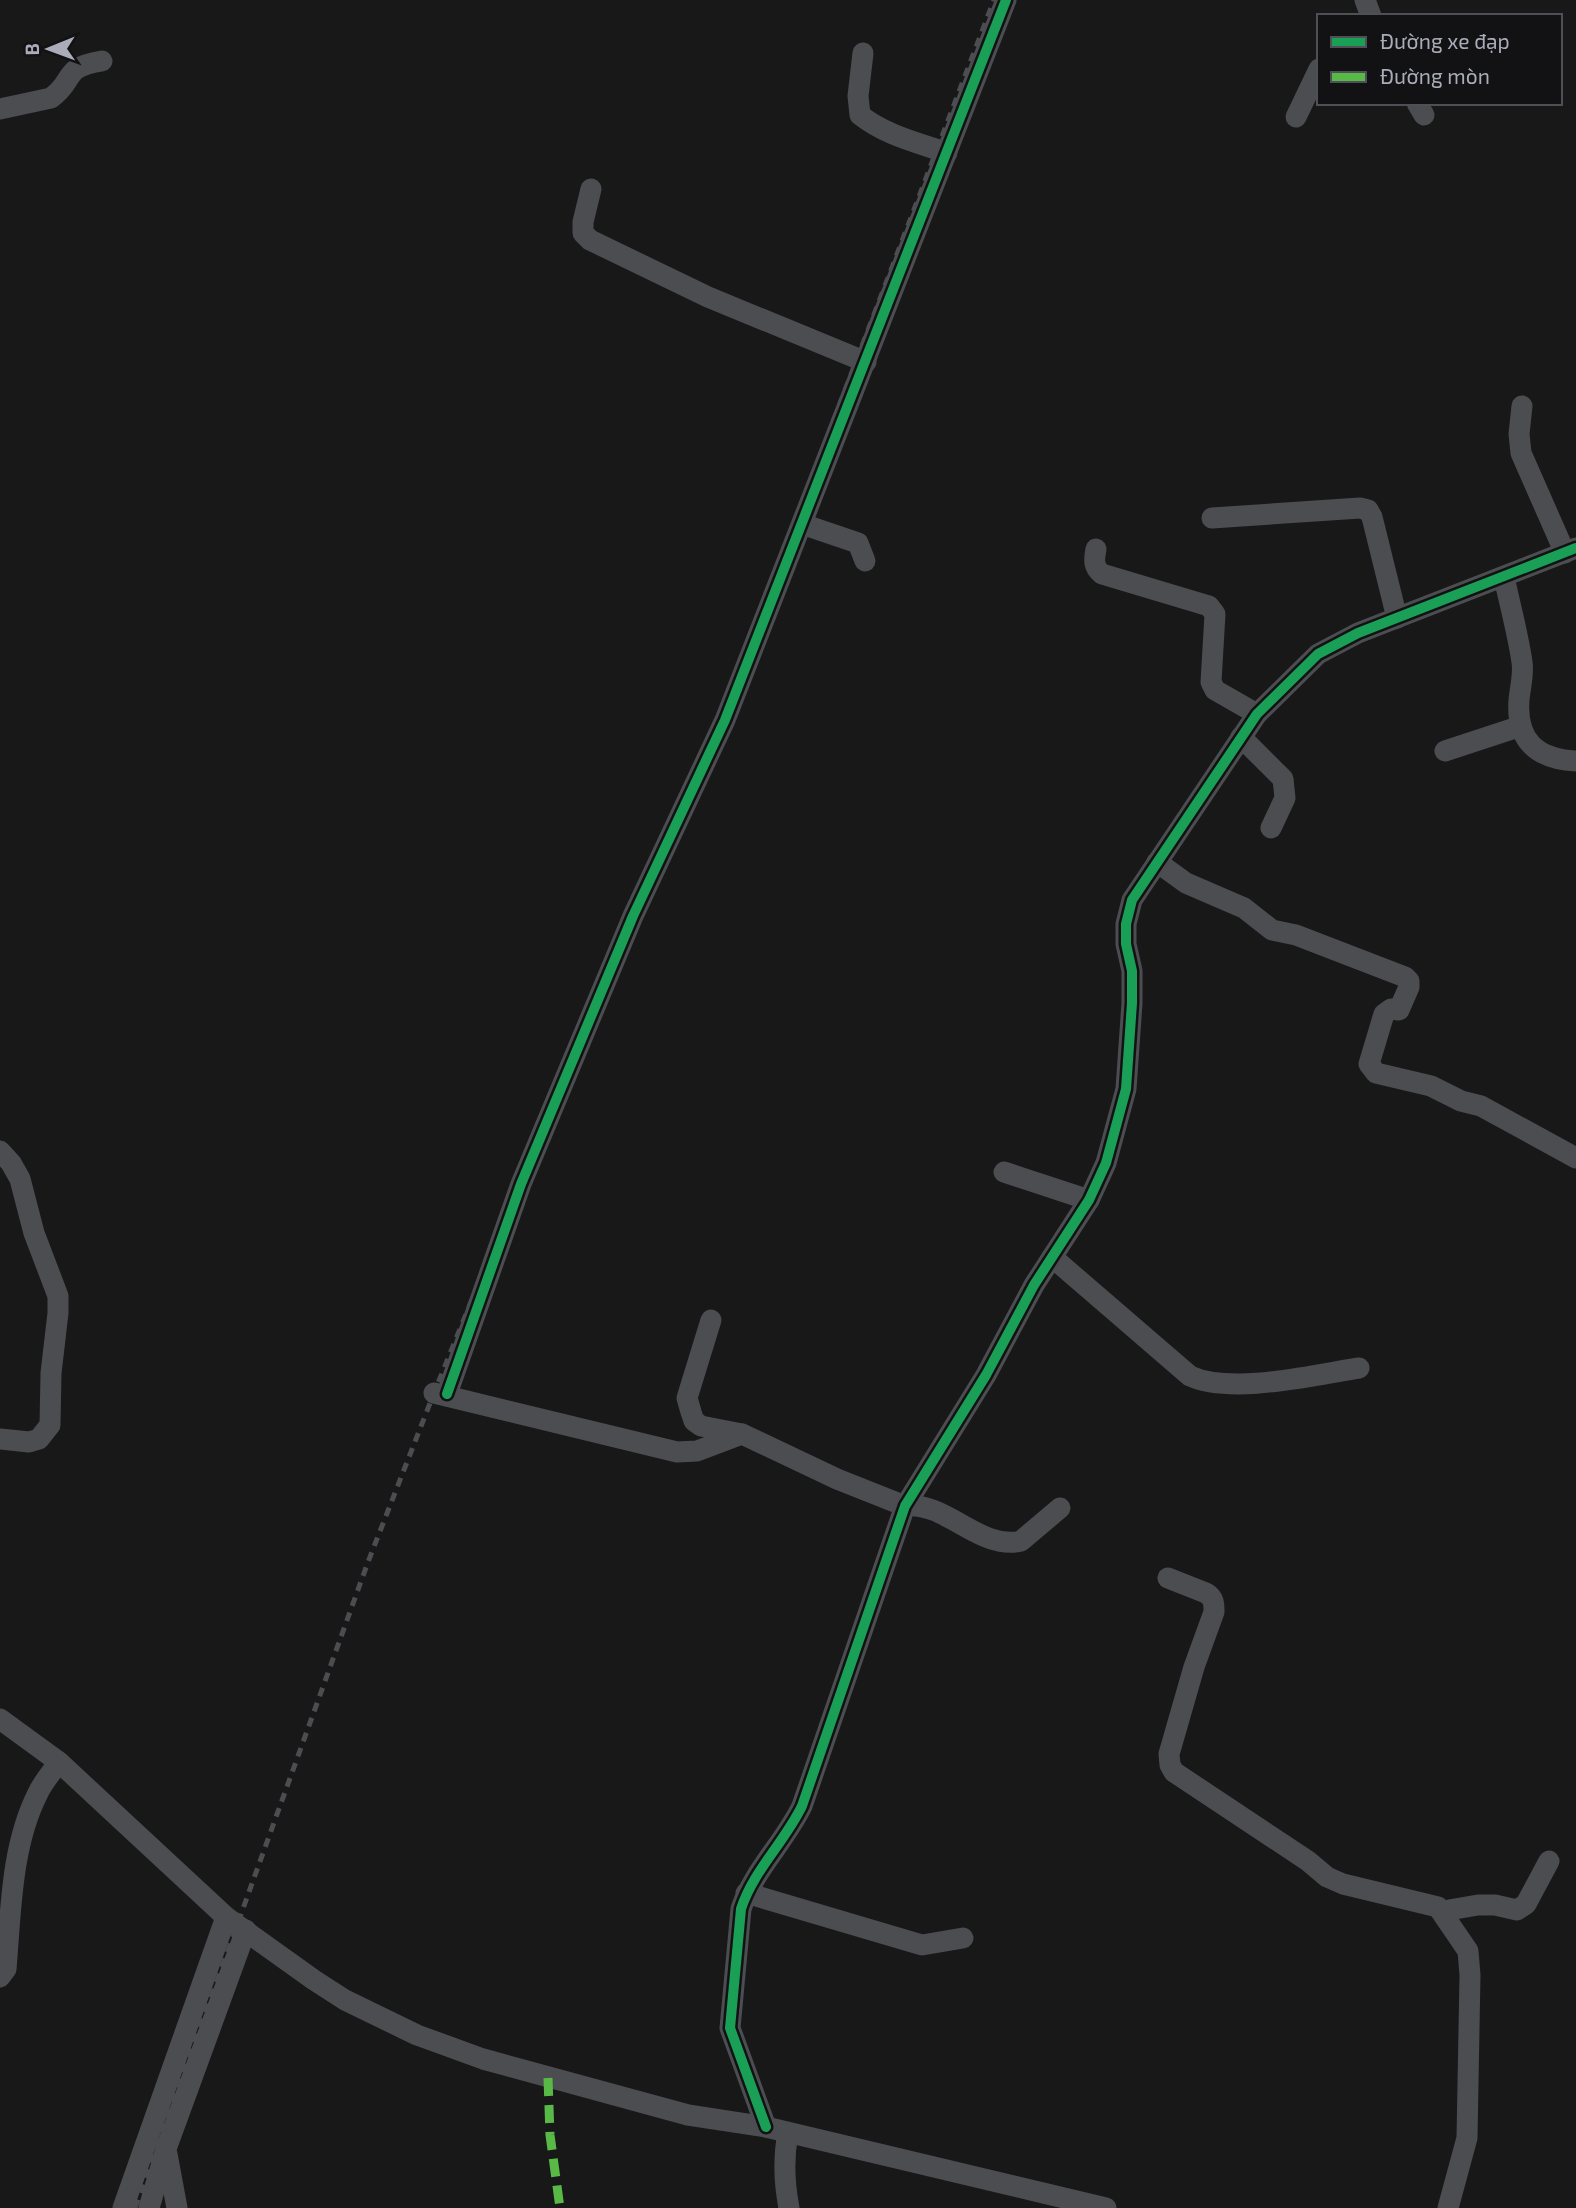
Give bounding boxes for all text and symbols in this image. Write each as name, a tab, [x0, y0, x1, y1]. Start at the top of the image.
north arrow	[14, 14, 84, 84]
legend	[1317, 14, 1562, 105]
text: Đường xe đạp	[1380, 28, 1510, 53]
text: B	[20, 43, 43, 56]
text: Đường mòn	[1380, 63, 1490, 88]

